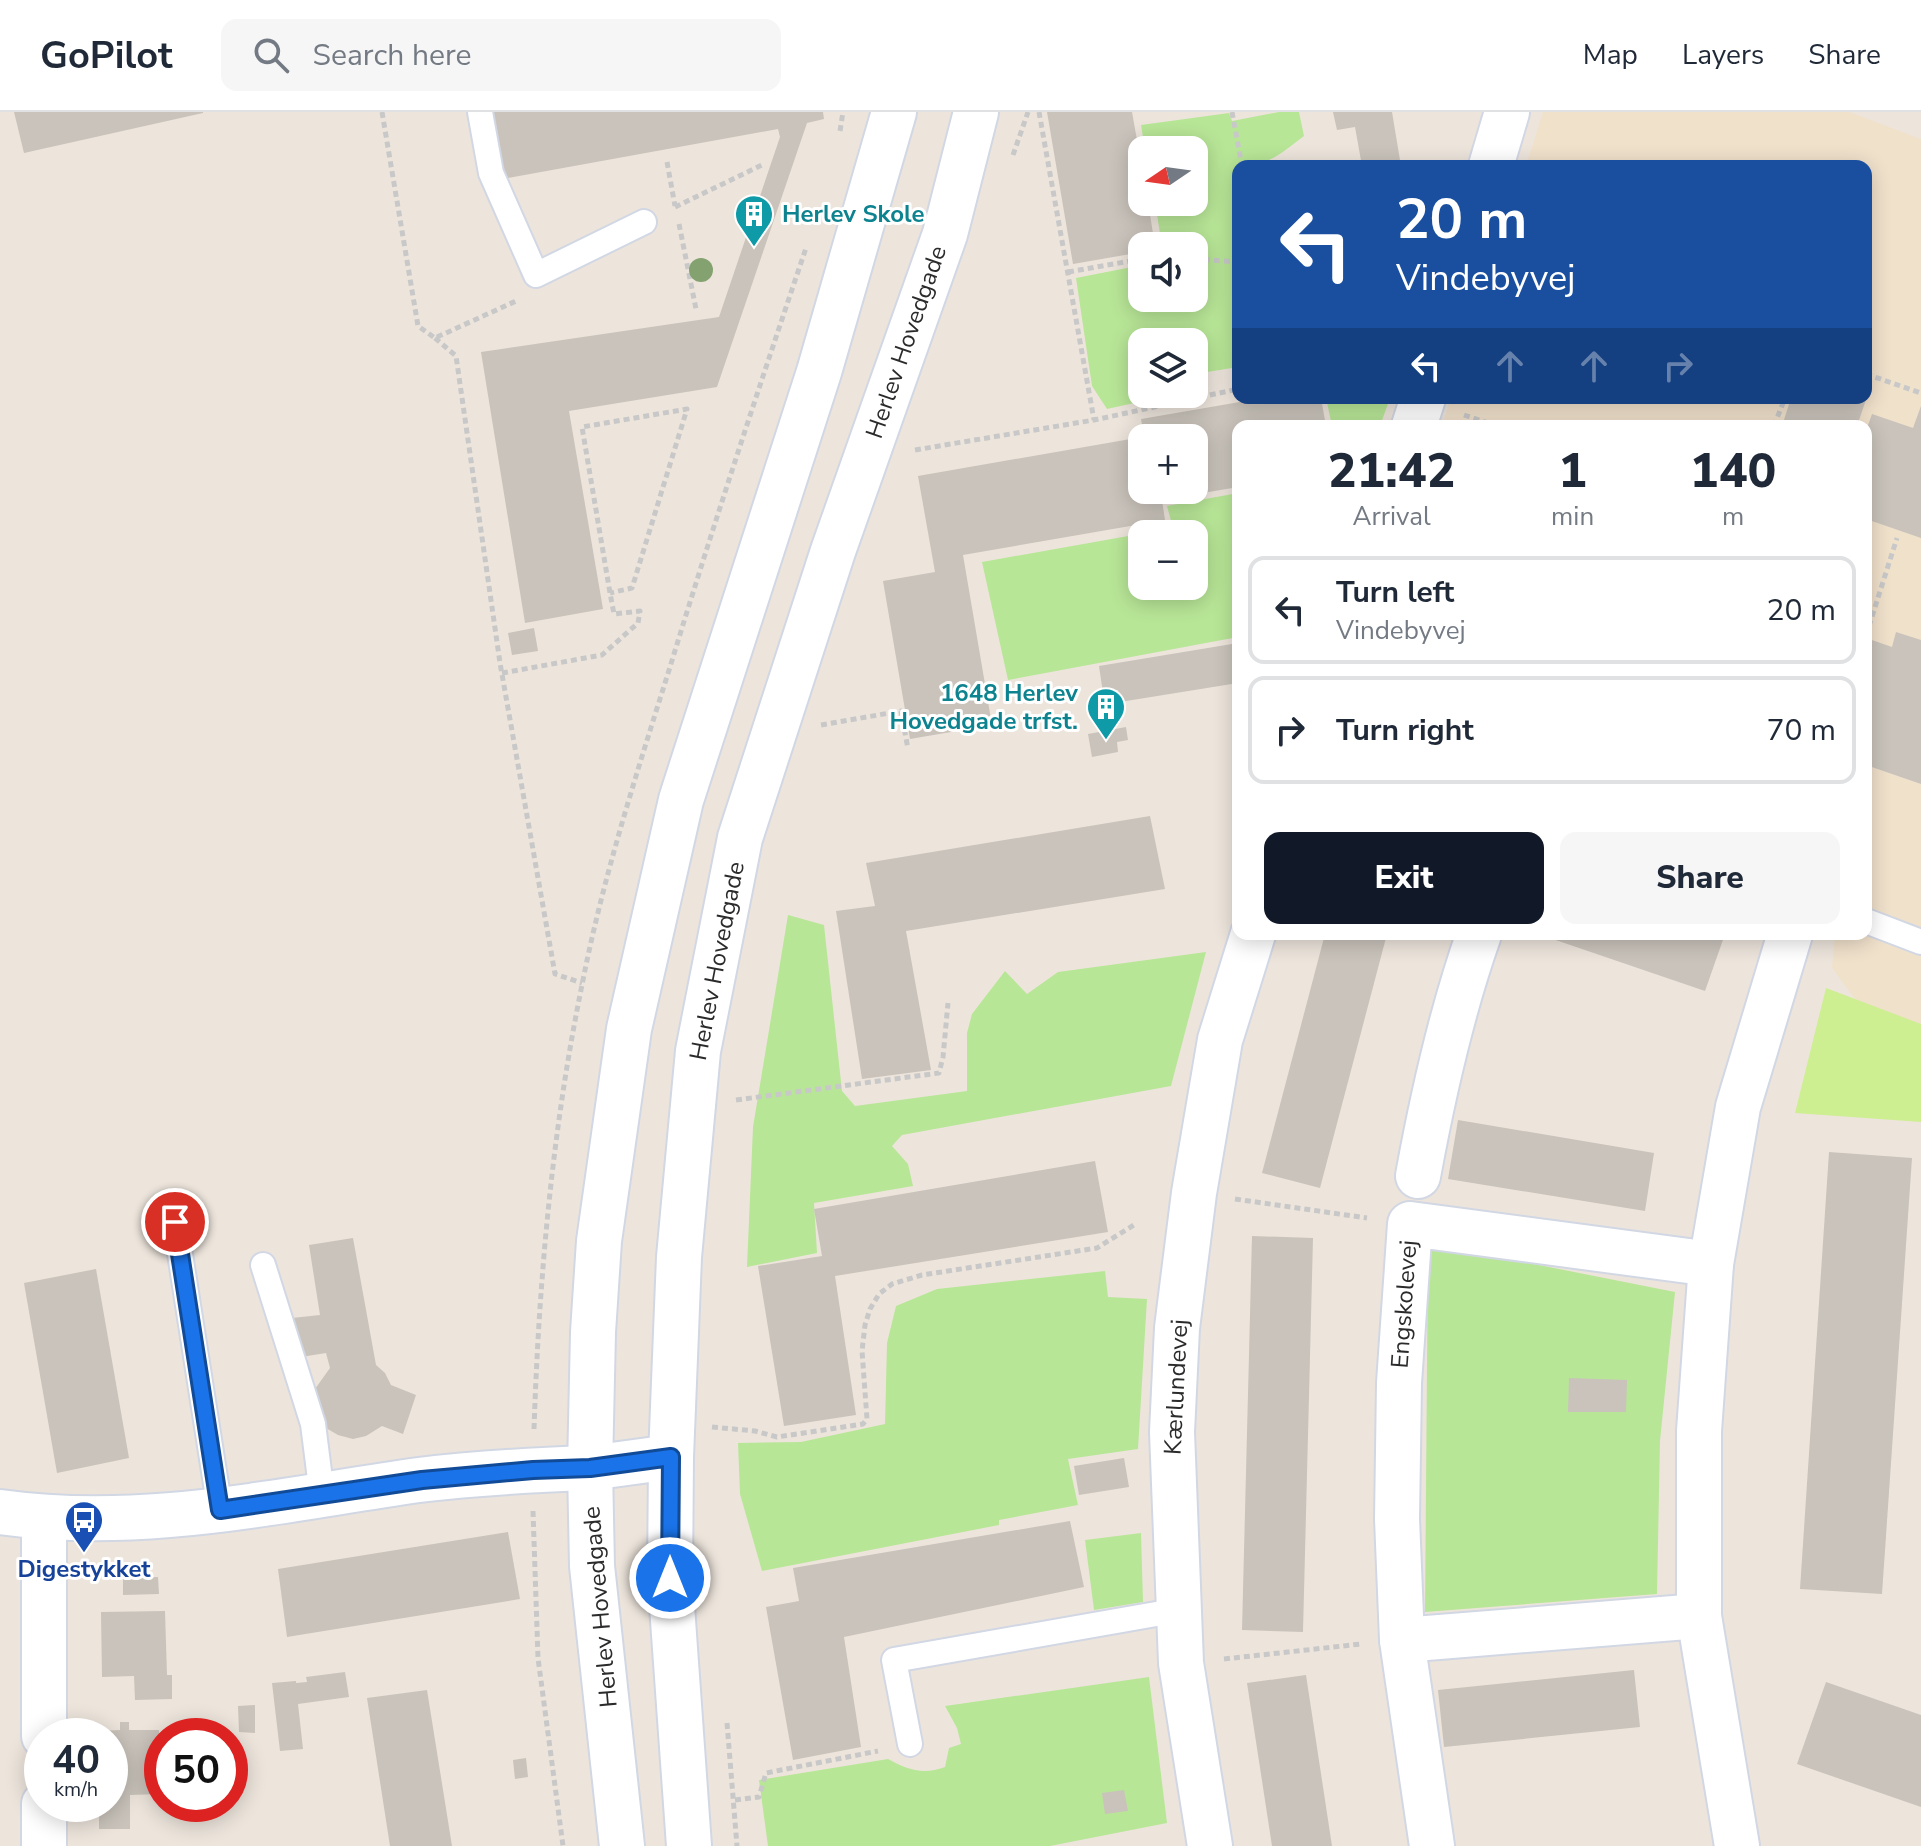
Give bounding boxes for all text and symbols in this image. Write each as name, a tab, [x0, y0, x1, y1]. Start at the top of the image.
search box	[221, 19, 781, 91]
text: GoPilot	[40, 30, 173, 81]
icon: search	[249, 33, 293, 77]
text: Search here	[313, 35, 472, 76]
text: Map	[1583, 36, 1638, 74]
text: Layers	[1682, 36, 1764, 74]
text: Share	[1808, 36, 1881, 74]
north arrow	[1128, 136, 1208, 216]
map controls	[1128, 136, 1208, 600]
text: 20 m	[1396, 181, 1527, 258]
icon: left	[1264, 192, 1368, 296]
building icon: Herlev Skole	[733, 193, 775, 248]
place label: Herlev Skole	[782, 198, 925, 230]
button: sound	[1128, 232, 1208, 312]
street label: Herlev Hovedgade	[858, 241, 954, 443]
text: Vindebyvej	[1396, 254, 1576, 303]
button: layers	[1128, 328, 1208, 408]
icon: left	[1404, 344, 1448, 388]
icon: ahead	[1488, 344, 1532, 388]
icon: ahead	[1572, 344, 1616, 388]
icon: right	[1656, 344, 1700, 388]
button: +	[1128, 424, 1208, 504]
text: 21:42	[1328, 438, 1455, 504]
text: 1	[1558, 438, 1587, 504]
text: 140	[1690, 438, 1776, 504]
text: Arrival	[1352, 499, 1431, 534]
text: min	[1551, 499, 1594, 534]
text: m	[1722, 499, 1744, 534]
button: −	[1128, 520, 1208, 600]
text: Turn left	[1336, 572, 1454, 613]
icon: left	[1268, 588, 1312, 632]
text: 20 m	[1767, 590, 1836, 631]
text: Vindebyvej	[1336, 613, 1466, 648]
place label: 1648 Herlev Hovedgade trfst.	[889, 677, 1078, 737]
building icon: 1648 Herlev Hovedgade trfst.	[1085, 686, 1127, 741]
icon: right	[1268, 708, 1312, 752]
text: Turn right	[1336, 710, 1474, 751]
text: 70 m	[1767, 710, 1836, 751]
button: Exit	[1264, 832, 1544, 924]
button: Share	[1560, 832, 1840, 924]
street label: Herlev Hovedgade	[682, 859, 752, 1063]
pin	[141, 1188, 209, 1256]
icon: arrive	[153, 1200, 197, 1244]
street label: Engskolevej	[1384, 1239, 1424, 1369]
street label: Kærlundevej	[1156, 1318, 1196, 1456]
bus stop icon: Digestykket	[63, 1499, 105, 1554]
street label: Herlev Hovedgade	[575, 1505, 625, 1709]
position arrow	[628, 1536, 712, 1620]
place label: Digestykket	[17, 1553, 151, 1585]
speed limit sign: 50	[144, 1718, 248, 1822]
text: 40	[52, 1733, 100, 1787]
text: km/h	[54, 1776, 98, 1803]

